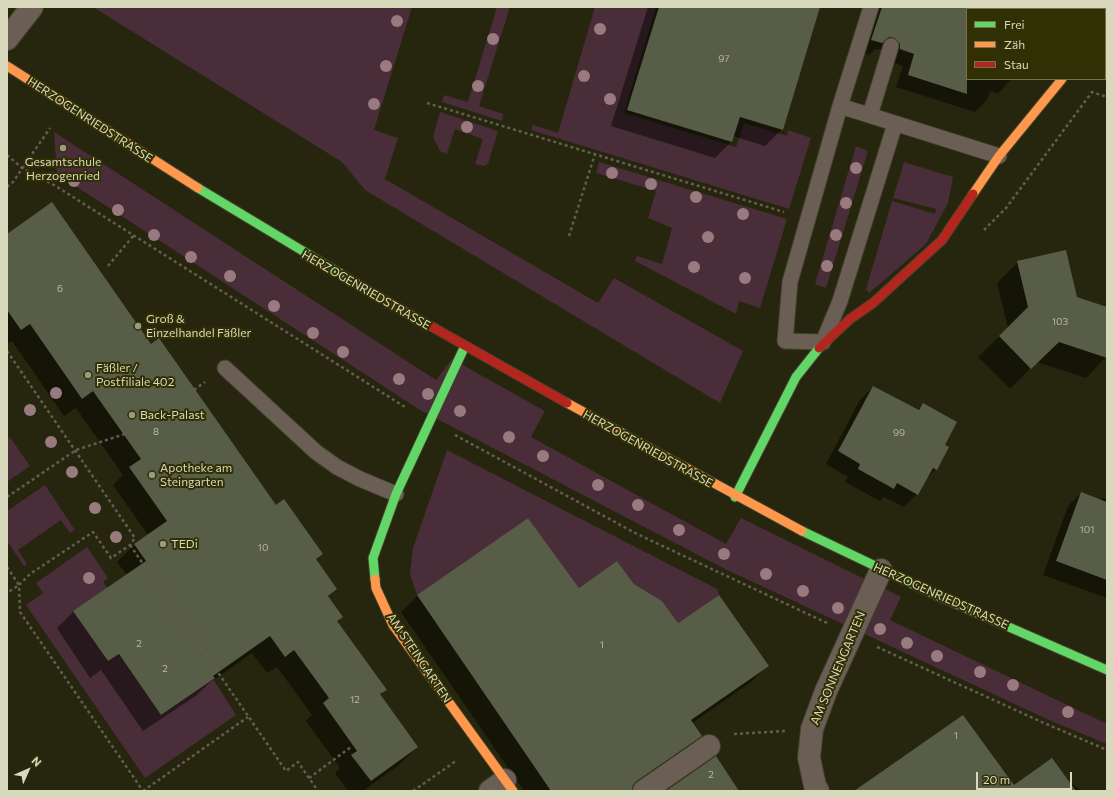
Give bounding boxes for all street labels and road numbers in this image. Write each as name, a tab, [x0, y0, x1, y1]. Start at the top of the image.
street label: HERZOGENRIEDSTRASSE	[25, 74, 155, 166]
street label: HERZOGENRIEDSTRASSE	[299, 247, 433, 333]
street label: HERZOGENRIEDSTRASSE	[581, 407, 715, 491]
street label: HERZOGENRIEDSTRASSE	[871, 560, 1011, 632]
street label: AM SONNENGARTEN	[808, 609, 868, 727]
street label: AM STEINGARTEN	[384, 610, 454, 706]

